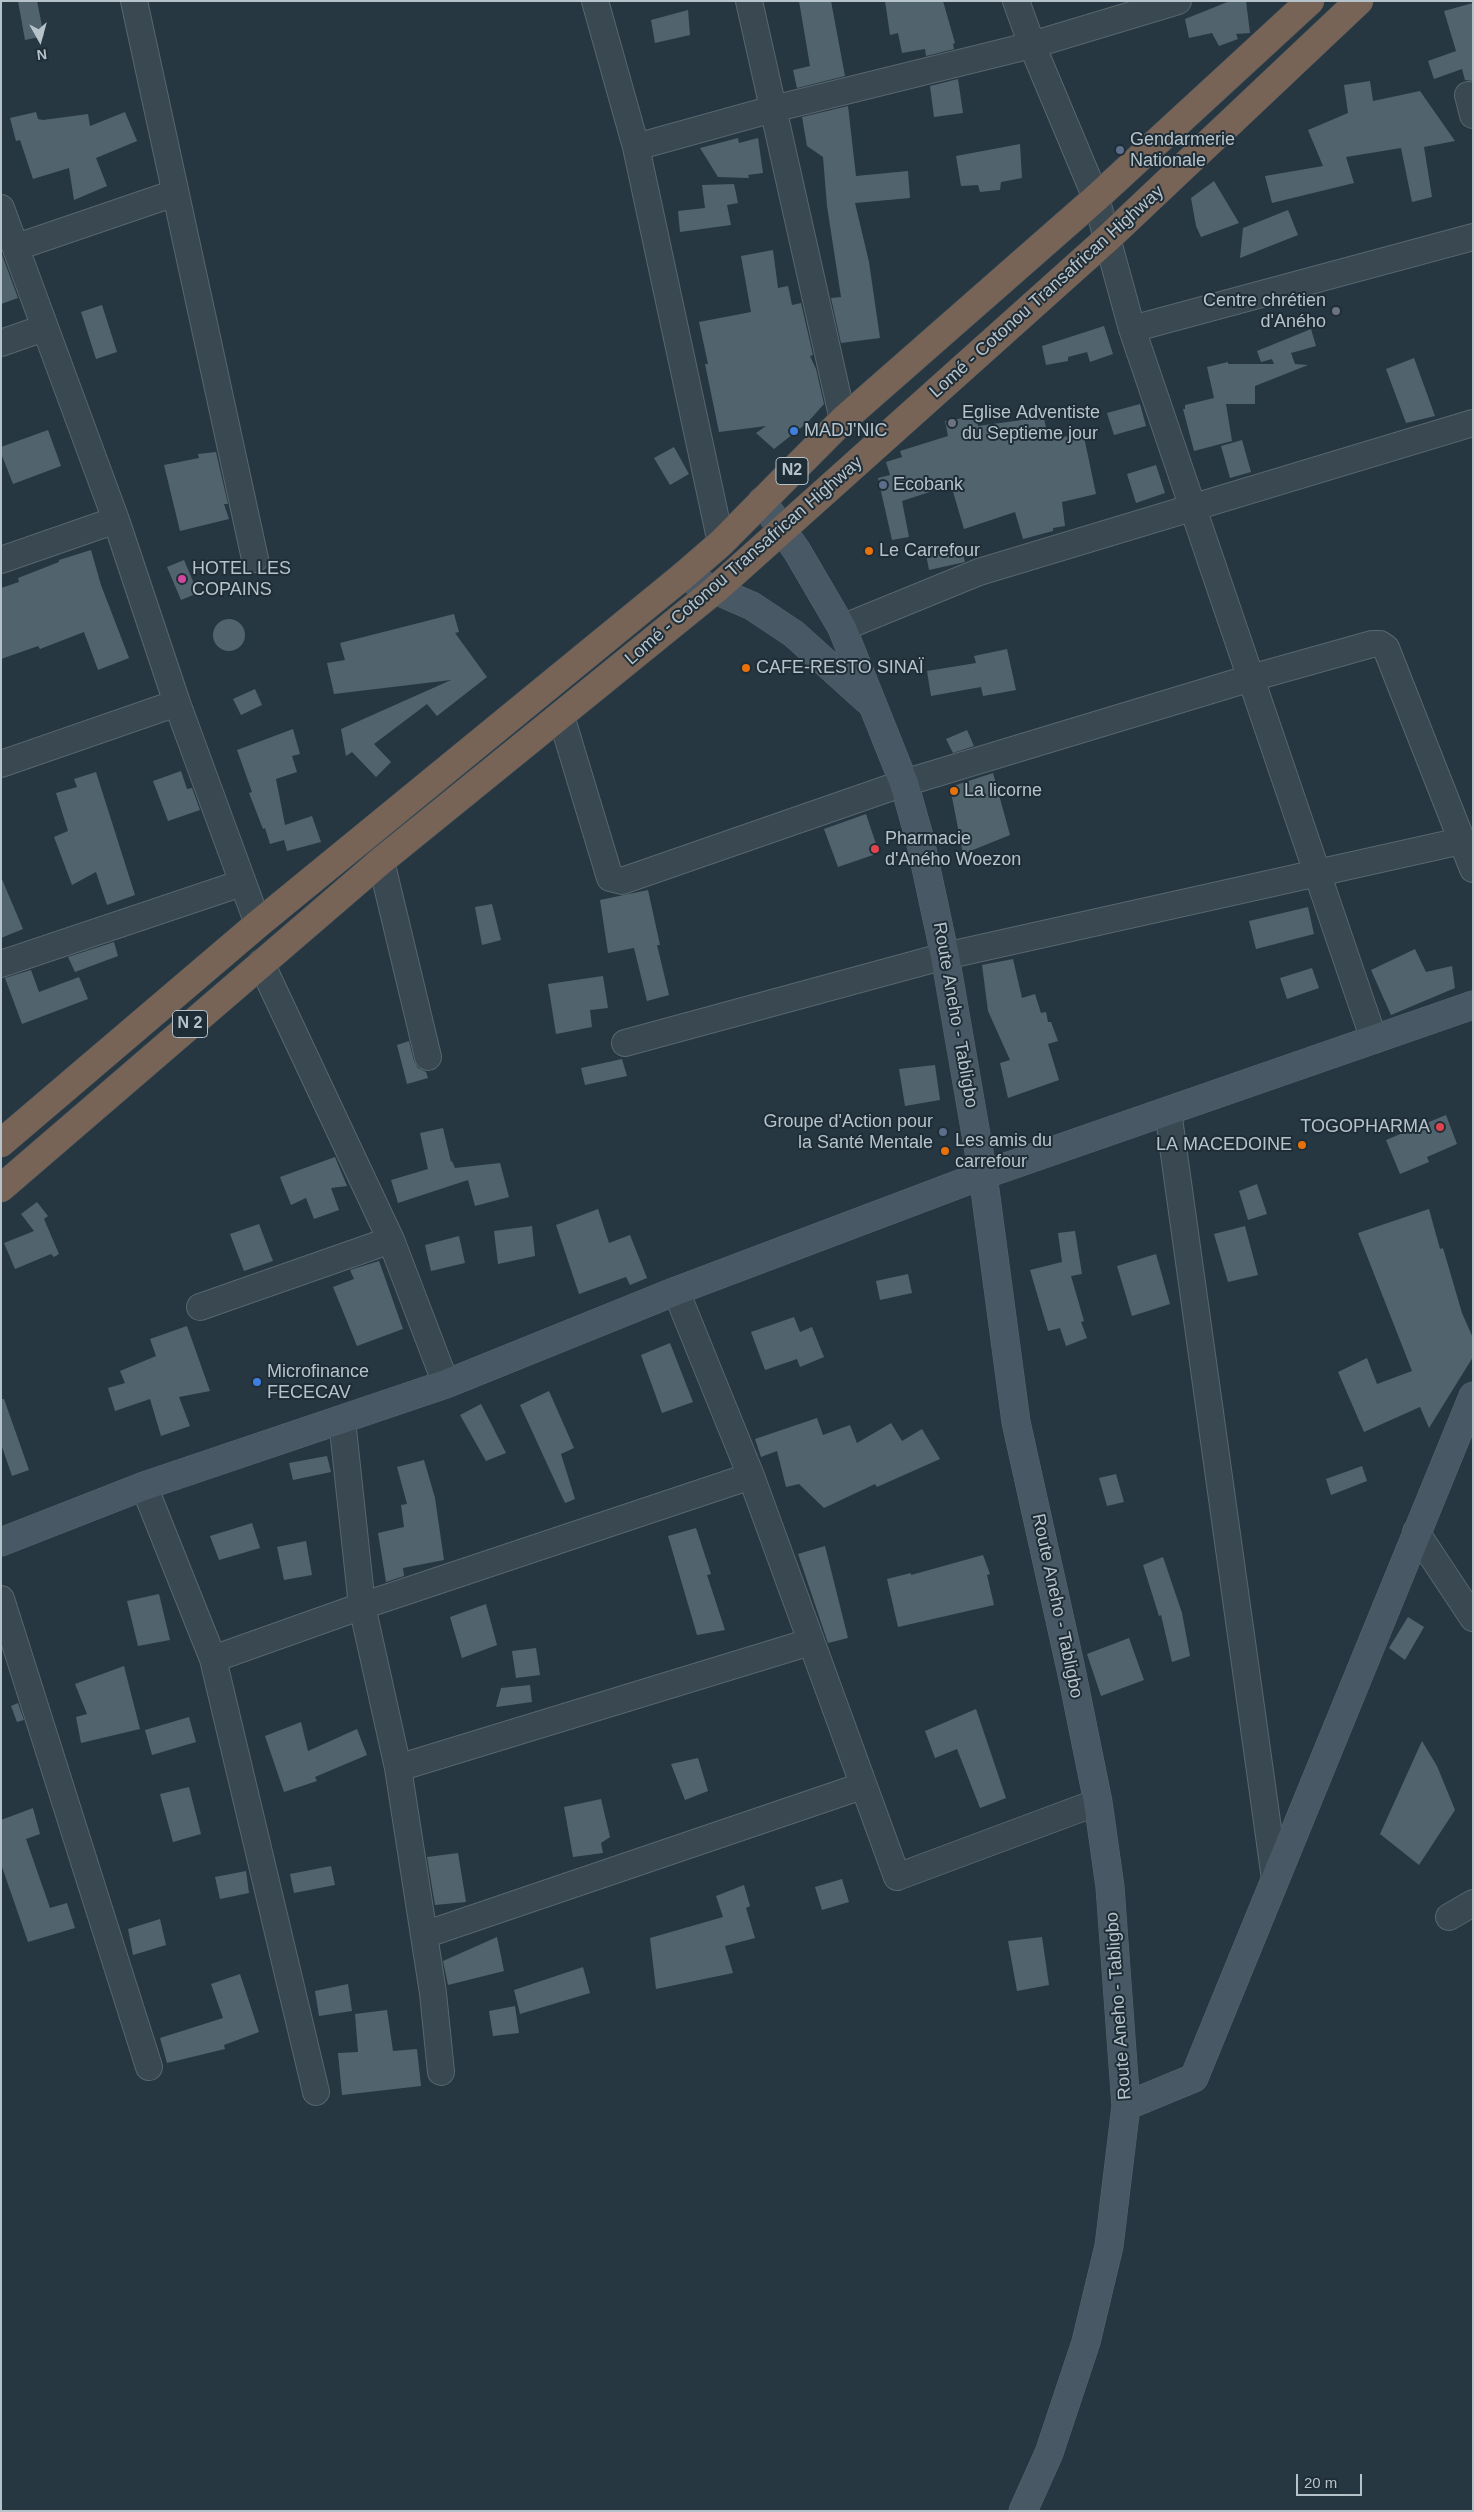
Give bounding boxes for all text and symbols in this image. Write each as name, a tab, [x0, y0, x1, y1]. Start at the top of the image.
north arrow	[15, 15, 65, 65]
text: N	[36, 46, 48, 63]
place label: Gendarmerie Nationale	[1130, 129, 1235, 172]
marker: Gendarmerie Nationale	[1114, 144, 1126, 156]
street label: Lomé - Cotonou Transafrican Highway	[926, 181, 1168, 403]
place label: Centre chrétien d'Aného	[1203, 290, 1326, 332]
marker: Centre chrétien d'Aného	[1330, 305, 1342, 317]
place label: Eglise Adventiste du Septieme jour	[962, 402, 1100, 444]
marker: Eglise Adventiste du Septieme jour	[946, 417, 958, 429]
place label: MADJ'NIC	[804, 420, 887, 442]
marker: MADJ'NIC	[788, 425, 800, 437]
street label: Lomé - Cotonou Transafrican Highway	[621, 452, 867, 670]
road number: N2	[776, 458, 808, 484]
place label: Ecobank	[893, 474, 963, 496]
marker: Ecobank	[877, 479, 889, 491]
place label: Le Carrefour	[879, 540, 980, 562]
marker: Le Carrefour	[863, 545, 875, 557]
place label: HOTEL LES COPAINS	[192, 558, 291, 600]
marker: HOTEL LES COPAINS	[176, 573, 188, 585]
place label: CAFE-RESTO SINAÏ	[756, 657, 924, 679]
marker: CAFE-RESTO SINAÏ	[740, 662, 752, 674]
place label: La licorne	[964, 780, 1042, 802]
marker: La licorne	[948, 785, 960, 797]
place label: Pharmacie d'Aného Woezon	[885, 828, 1021, 871]
marker: Pharmacie d'Aného Woezon	[869, 843, 881, 855]
street label: Route Aneho - Tabligbo	[928, 920, 982, 1110]
road number: N 2	[172, 1011, 208, 1038]
place label: Groupe d'Action pour la Santé Mentale	[763, 1111, 933, 1154]
place label: TOGOPHARMA	[1300, 1116, 1430, 1138]
marker: TOGOPHARMA	[1434, 1121, 1446, 1133]
marker: Groupe d'Action pour la Santé Mentale	[937, 1126, 949, 1138]
place label: Les amis du carrefour	[955, 1130, 1052, 1172]
place label: LA MACEDOINE	[1156, 1134, 1292, 1156]
marker: LA MACEDOINE	[1296, 1139, 1308, 1151]
marker: Les amis du carrefour	[939, 1145, 951, 1157]
place label: Microfinance FECECAV	[267, 1361, 369, 1404]
marker: Microfinance FECECAV	[251, 1376, 263, 1388]
street label: Route Aneho - Tabligbo	[1027, 1512, 1087, 1700]
street label: Route Aneho - Tabligbo	[1102, 1911, 1136, 2101]
scale bar	[1299, 2464, 1365, 2496]
text: 20 m	[1304, 2474, 1337, 2491]

